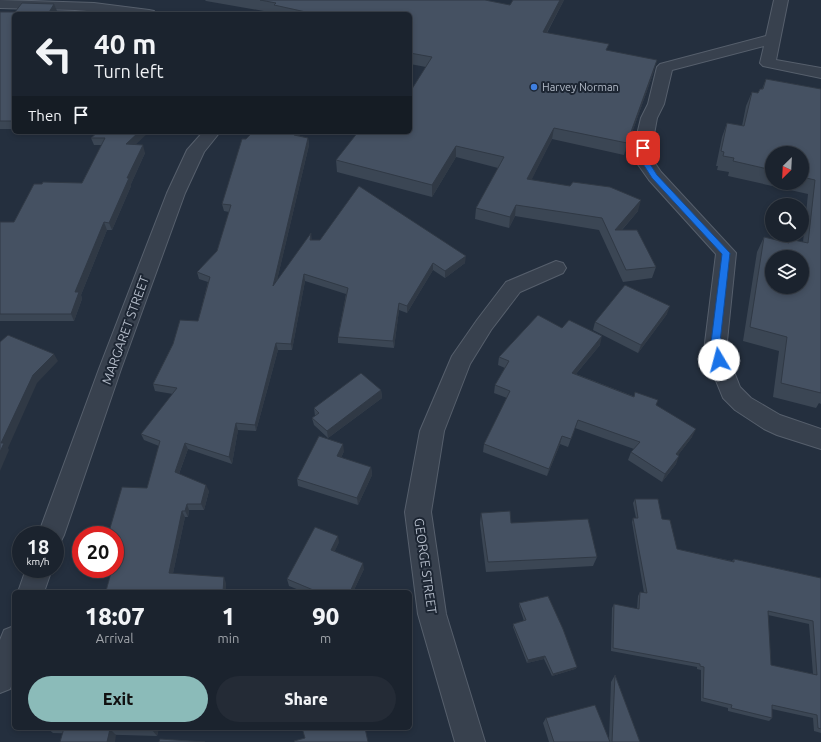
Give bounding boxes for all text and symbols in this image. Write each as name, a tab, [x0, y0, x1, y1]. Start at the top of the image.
icon: left	[28, 28, 80, 80]
text: 40 m	[94, 28, 156, 59]
text: Turn left	[94, 61, 164, 81]
place label: Harvey Norman	[542, 81, 619, 93]
marker: Harvey Norman	[529, 82, 539, 92]
icon: arrive	[70, 104, 92, 126]
text: Then	[28, 107, 62, 124]
pin	[626, 131, 660, 165]
icon: arrive	[632, 137, 654, 159]
north arrow	[765, 146, 809, 190]
map controls	[765, 146, 809, 294]
button: search	[765, 198, 809, 242]
button: layers	[765, 250, 809, 294]
street label: MARGARET STREET	[99, 274, 151, 386]
position arrow	[698, 339, 740, 381]
street label: GEORGE STREET	[412, 517, 440, 615]
speed limit sign: 20	[72, 526, 124, 578]
text: 18	[27, 535, 49, 558]
text: km/h	[26, 556, 50, 567]
text: 18:07	[85, 603, 145, 630]
text: 1	[222, 603, 235, 630]
text: 90	[312, 603, 339, 630]
text: Arrival	[96, 631, 134, 645]
text: min	[218, 631, 239, 645]
text: m	[320, 631, 331, 645]
button: Exit	[28, 676, 208, 722]
button: Share	[216, 676, 396, 722]

